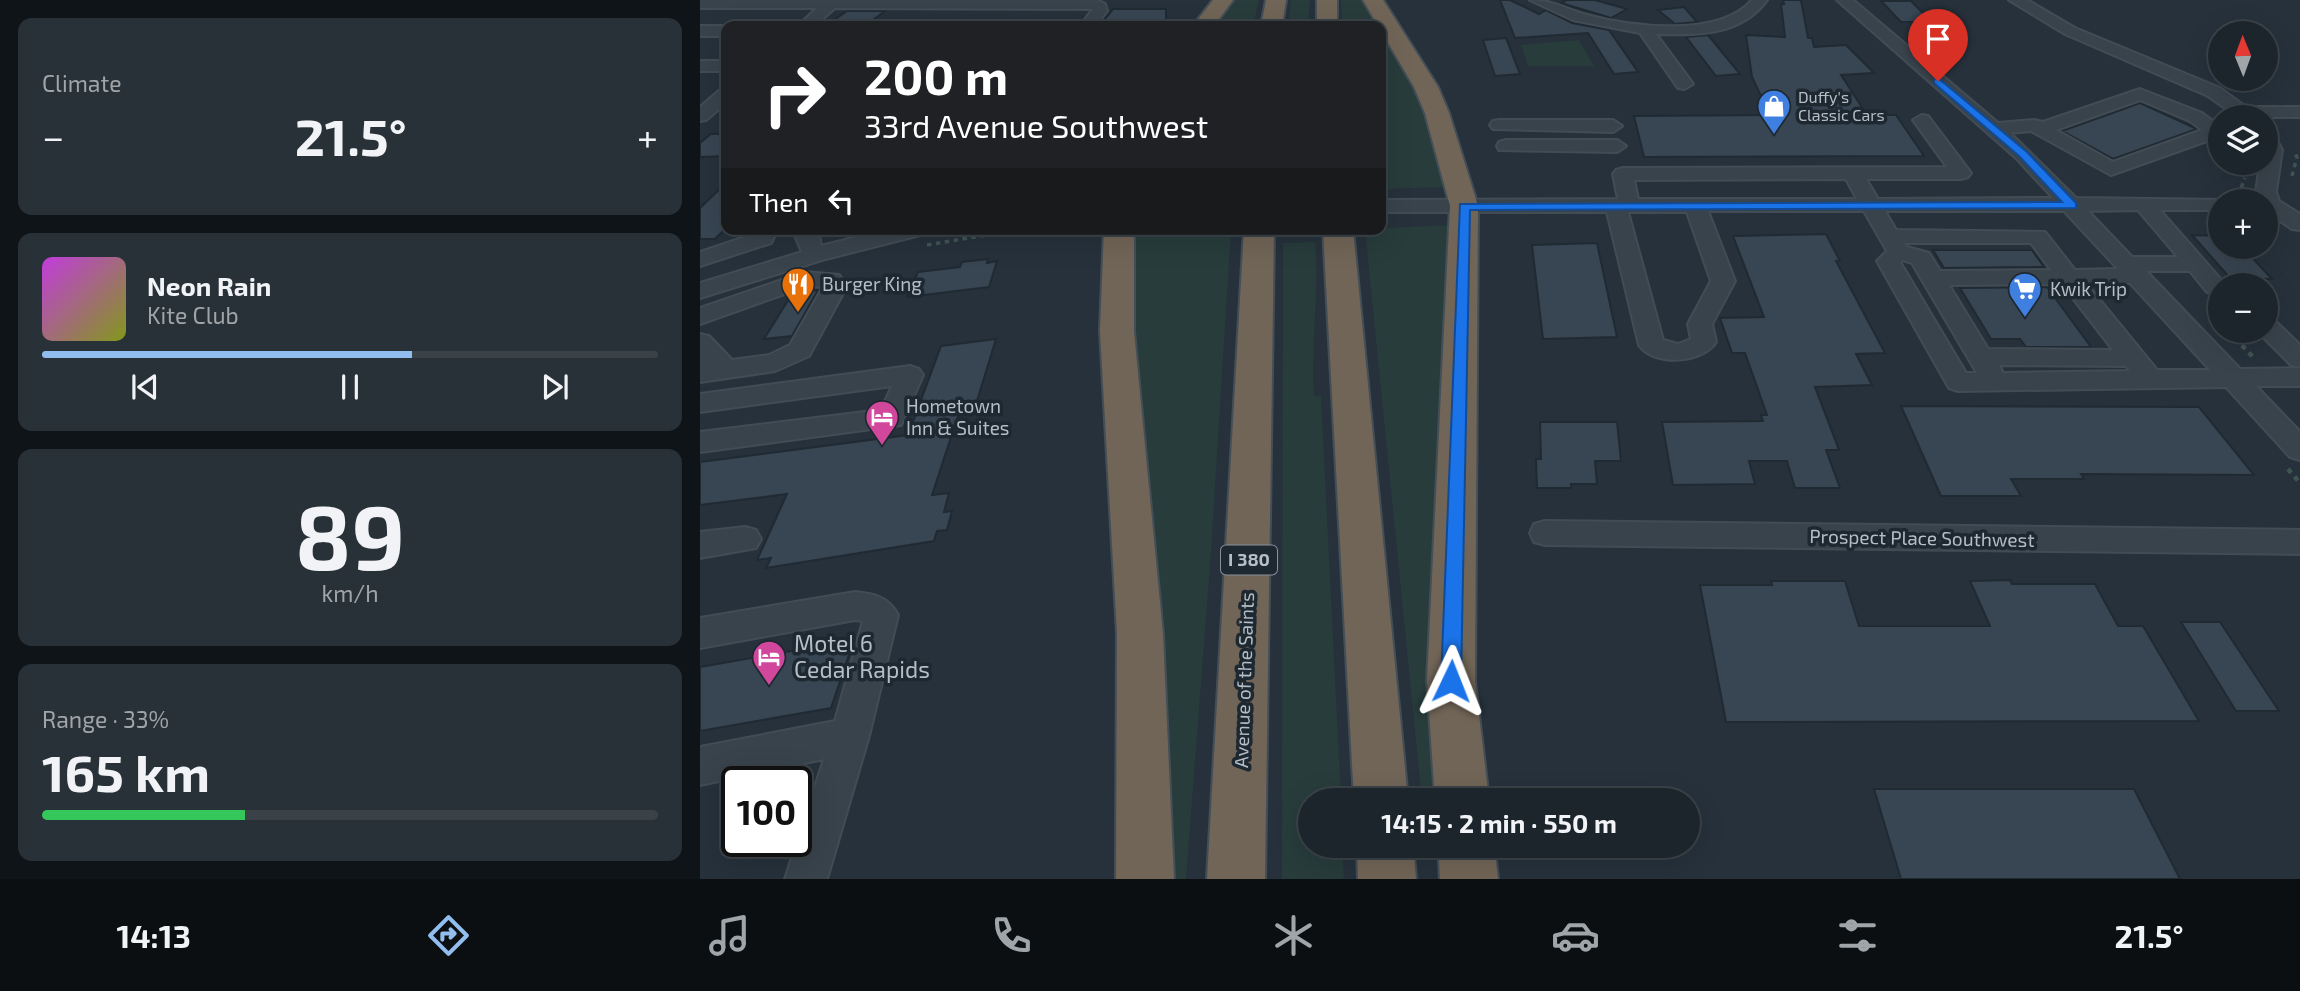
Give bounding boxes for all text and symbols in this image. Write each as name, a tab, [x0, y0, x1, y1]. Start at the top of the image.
pin	[1908, 9, 1968, 81]
icon: arrive	[1919, 20, 1957, 58]
north arrow	[2208, 21, 2278, 91]
map controls	[2208, 21, 2278, 343]
text: 200 m	[864, 46, 1008, 105]
icon: right	[749, 49, 840, 140]
text: Climate	[42, 69, 122, 97]
shop icon: Duffy's Classic Cars	[1755, 87, 1793, 136]
place label: Duffy's Classic Cars	[1798, 87, 1885, 124]
text: 21.5°	[295, 104, 407, 166]
button: layers	[2208, 105, 2278, 175]
text: 33rd Avenue Southwest	[864, 106, 1208, 144]
text: −	[42, 113, 64, 159]
text: +	[637, 113, 658, 159]
icon: left	[822, 182, 860, 220]
text: Then	[749, 186, 808, 217]
button: +	[2208, 189, 2278, 259]
restaurant icon: Burger King	[779, 265, 817, 314]
text: Neon Rain	[147, 270, 271, 301]
supermarket icon: Kwik Trip	[2006, 270, 2044, 319]
place label: Burger King	[822, 272, 922, 295]
button: −	[2208, 273, 2278, 343]
place label: Kwik Trip	[2050, 277, 2127, 300]
text: Kite Club	[147, 301, 239, 329]
icon: previous	[126, 368, 164, 406]
icon: pause	[331, 368, 369, 406]
icon: next	[536, 368, 574, 406]
place label: Hometown Inn & Suites	[906, 394, 1010, 439]
hotel icon: Hometown Inn & Suites	[863, 398, 901, 447]
text: 89	[295, 479, 405, 588]
street label: Prospect Place Southwest	[1809, 524, 2035, 551]
road number: I 380	[1221, 546, 1277, 574]
text: km/h	[321, 579, 379, 607]
street label: Avenue of the Saints	[1229, 592, 1258, 768]
place label: Motel 6 Cedar Rapids	[794, 629, 930, 683]
hotel icon: Motel 6 Cedar Rapids	[750, 638, 788, 687]
position arrow	[1414, 644, 1488, 718]
text: Range · 33%	[42, 705, 169, 733]
text: 165 km	[42, 740, 210, 802]
speed limit sign: 100	[721, 766, 812, 857]
text: 14:15 · 2 min · 550 m	[1381, 807, 1617, 838]
icon: directions	[424, 911, 473, 960]
icon: music	[705, 911, 754, 960]
icon: phone	[987, 911, 1036, 960]
icon: climate	[1269, 911, 1318, 960]
icon: car	[1551, 911, 1600, 960]
icon: filters	[1833, 911, 1882, 960]
text: 14:13	[116, 916, 191, 954]
text: 21.5°	[2115, 916, 2184, 954]

